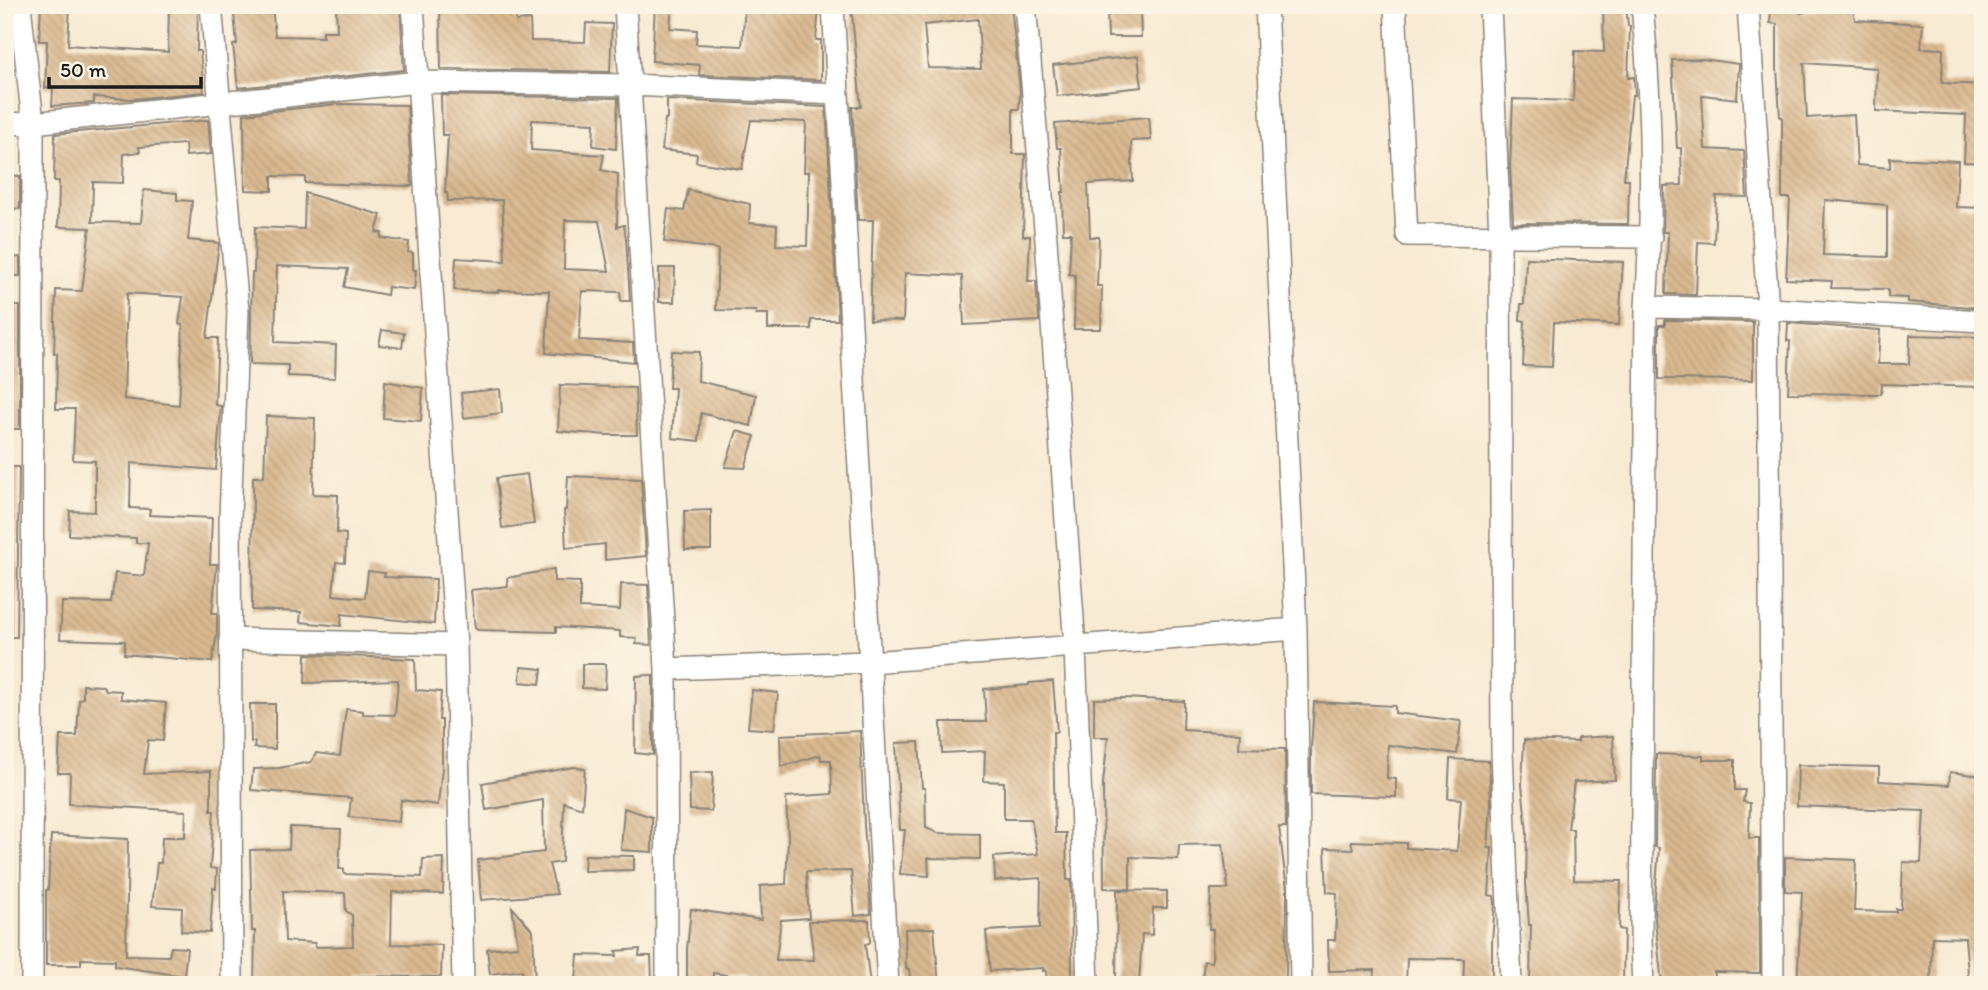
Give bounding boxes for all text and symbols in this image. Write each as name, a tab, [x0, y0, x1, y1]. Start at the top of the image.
scale bar	[49, 46, 201, 90]
text: 50 m	[60, 57, 107, 82]

